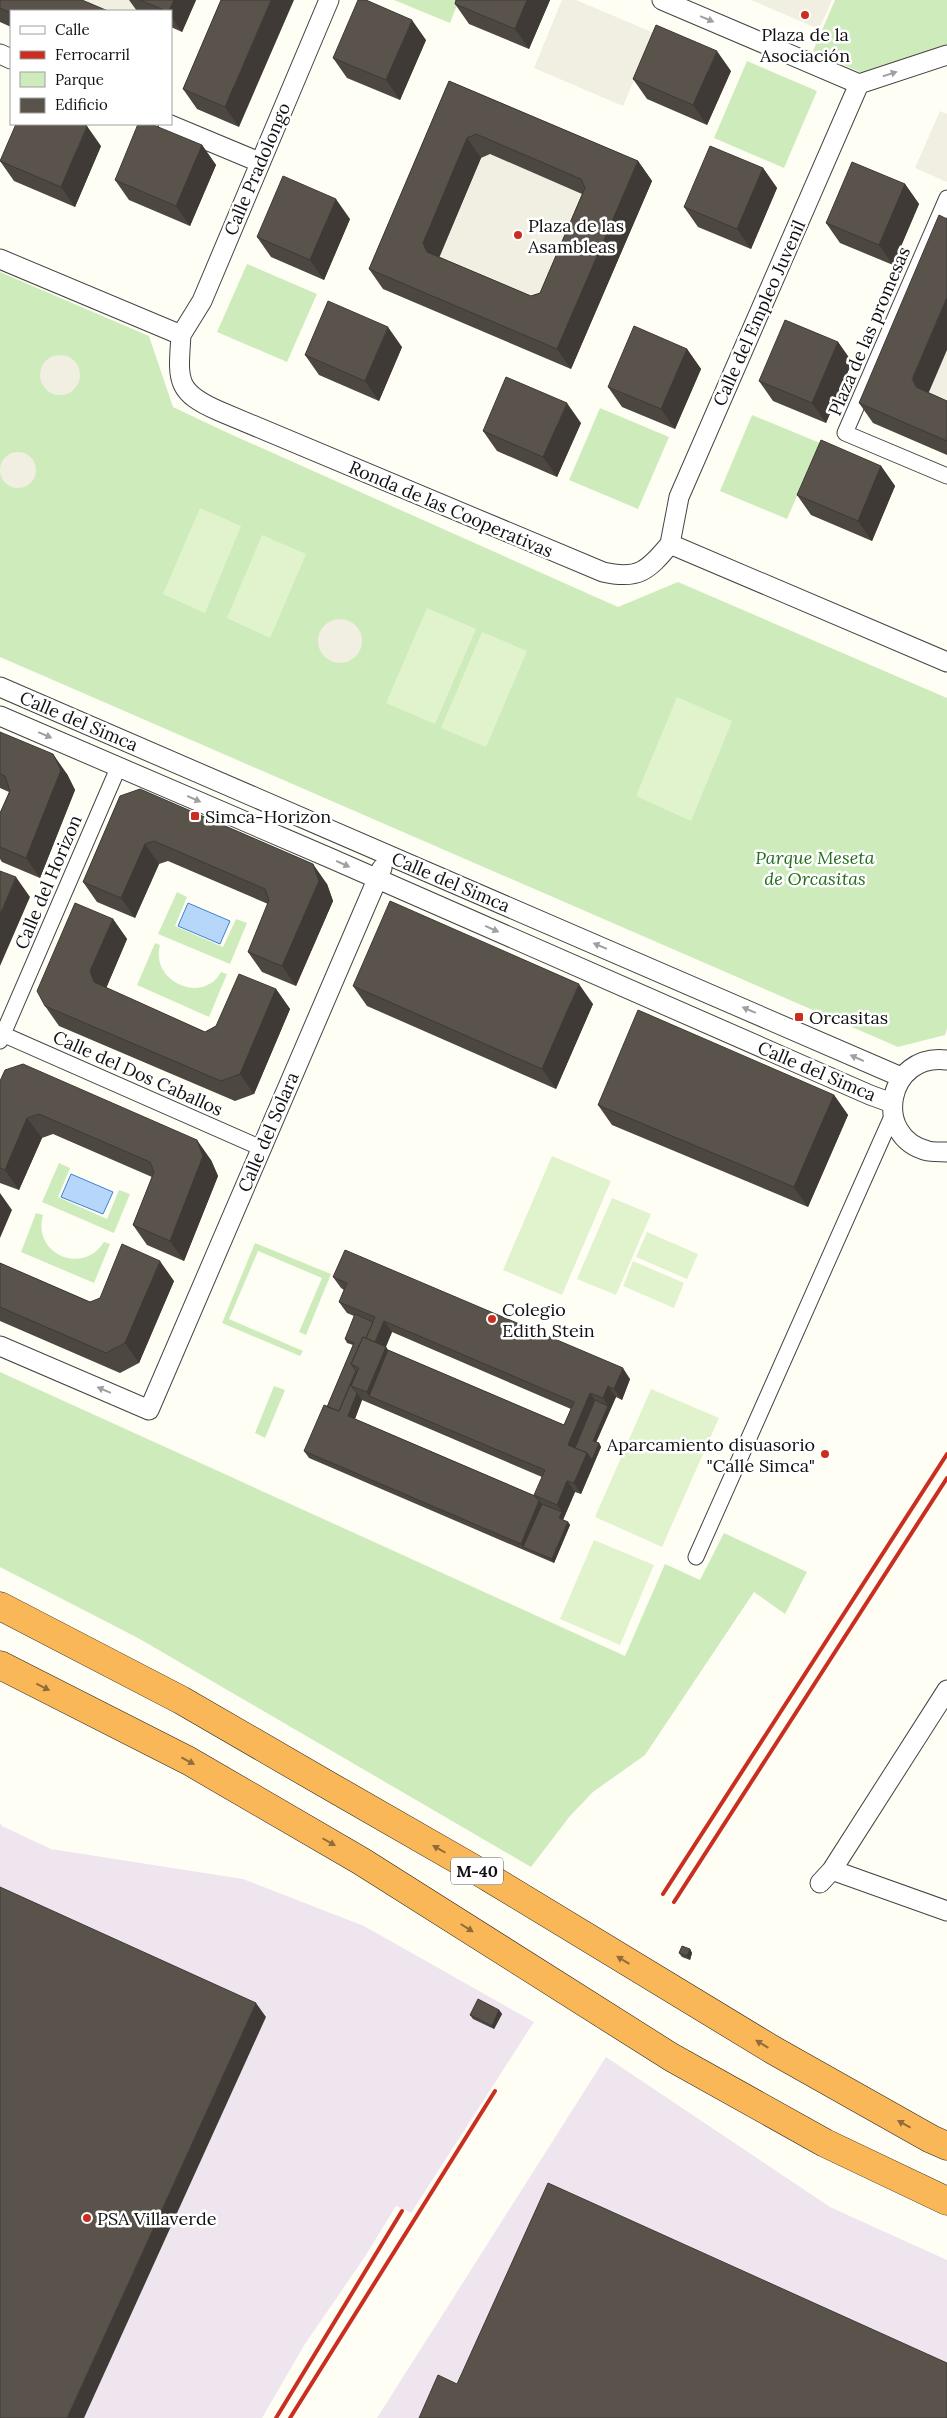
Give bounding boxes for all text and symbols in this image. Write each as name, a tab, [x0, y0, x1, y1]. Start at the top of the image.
marker: Plaza de la Asociación	[799, 9, 811, 21]
legend	[10, 10, 172, 125]
one-way arrow	[700, 16, 714, 24]
text: Calle	[55, 20, 90, 39]
place label: Plaza de la Asociación	[759, 23, 850, 67]
text: Ferrocarril	[55, 45, 130, 64]
text: Parque	[55, 70, 104, 89]
one-way arrow	[882, 70, 897, 77]
text: Edificio	[55, 95, 108, 114]
street label: Calle Pradolongo	[219, 99, 295, 239]
place label: Plaza de las Asambleas	[527, 214, 624, 258]
street label: Calle del Empleo Juvenil	[708, 216, 810, 410]
marker: Plaza de las Asambleas	[512, 229, 524, 241]
street label: Plaza de las promesas	[823, 243, 915, 419]
street label: Ronda de las Cooperativas	[345, 456, 557, 562]
street label: Calle del Simca	[16, 686, 142, 756]
one-way arrow	[38, 731, 52, 739]
one-way arrow	[187, 796, 201, 804]
place label: Simca-Horizon	[205, 805, 331, 828]
marker: Simca-Horizon	[189, 810, 201, 822]
street label: Calle del Horizon	[9, 811, 87, 953]
park label: Parque Meseta de Orcasitas	[755, 846, 875, 890]
street label: Calle del Simca	[388, 847, 514, 917]
one-way arrow	[336, 860, 350, 868]
one-way arrow	[485, 926, 499, 934]
one-way arrow	[593, 941, 607, 949]
one-way arrow	[742, 1006, 756, 1014]
place label: Orcasitas	[809, 1006, 888, 1029]
marker: Orcasitas	[793, 1011, 805, 1023]
street label: Calle del Dos Caballos	[49, 1025, 227, 1121]
street label: Calle del Simca	[754, 1036, 880, 1106]
one-way arrow	[850, 1053, 864, 1061]
street label: Calle del Solara	[232, 1069, 304, 1195]
place label: Colegio Edith Stein	[502, 1298, 595, 1342]
marker: Colegio Edith Stein	[486, 1313, 498, 1325]
one-way arrow	[97, 1386, 111, 1394]
place label: Aparcamiento disuasorio "Calle Simca"	[606, 1433, 815, 1477]
marker: Aparcamiento disuasorio "Calle Simca"	[819, 1448, 831, 1460]
one-way arrow	[36, 1683, 50, 1691]
one-way arrow	[181, 1757, 195, 1765]
one-way arrow	[322, 1838, 335, 1847]
one-way arrow	[433, 1844, 446, 1853]
road number: M-40	[451, 1858, 503, 1884]
one-way arrow	[460, 1923, 473, 1933]
one-way arrow	[617, 1955, 630, 1964]
one-way arrow	[756, 2039, 769, 2049]
one-way arrow	[896, 2120, 911, 2128]
place label: PSA Villaverde	[97, 2207, 217, 2230]
marker: PSA Villaverde	[81, 2212, 93, 2224]

